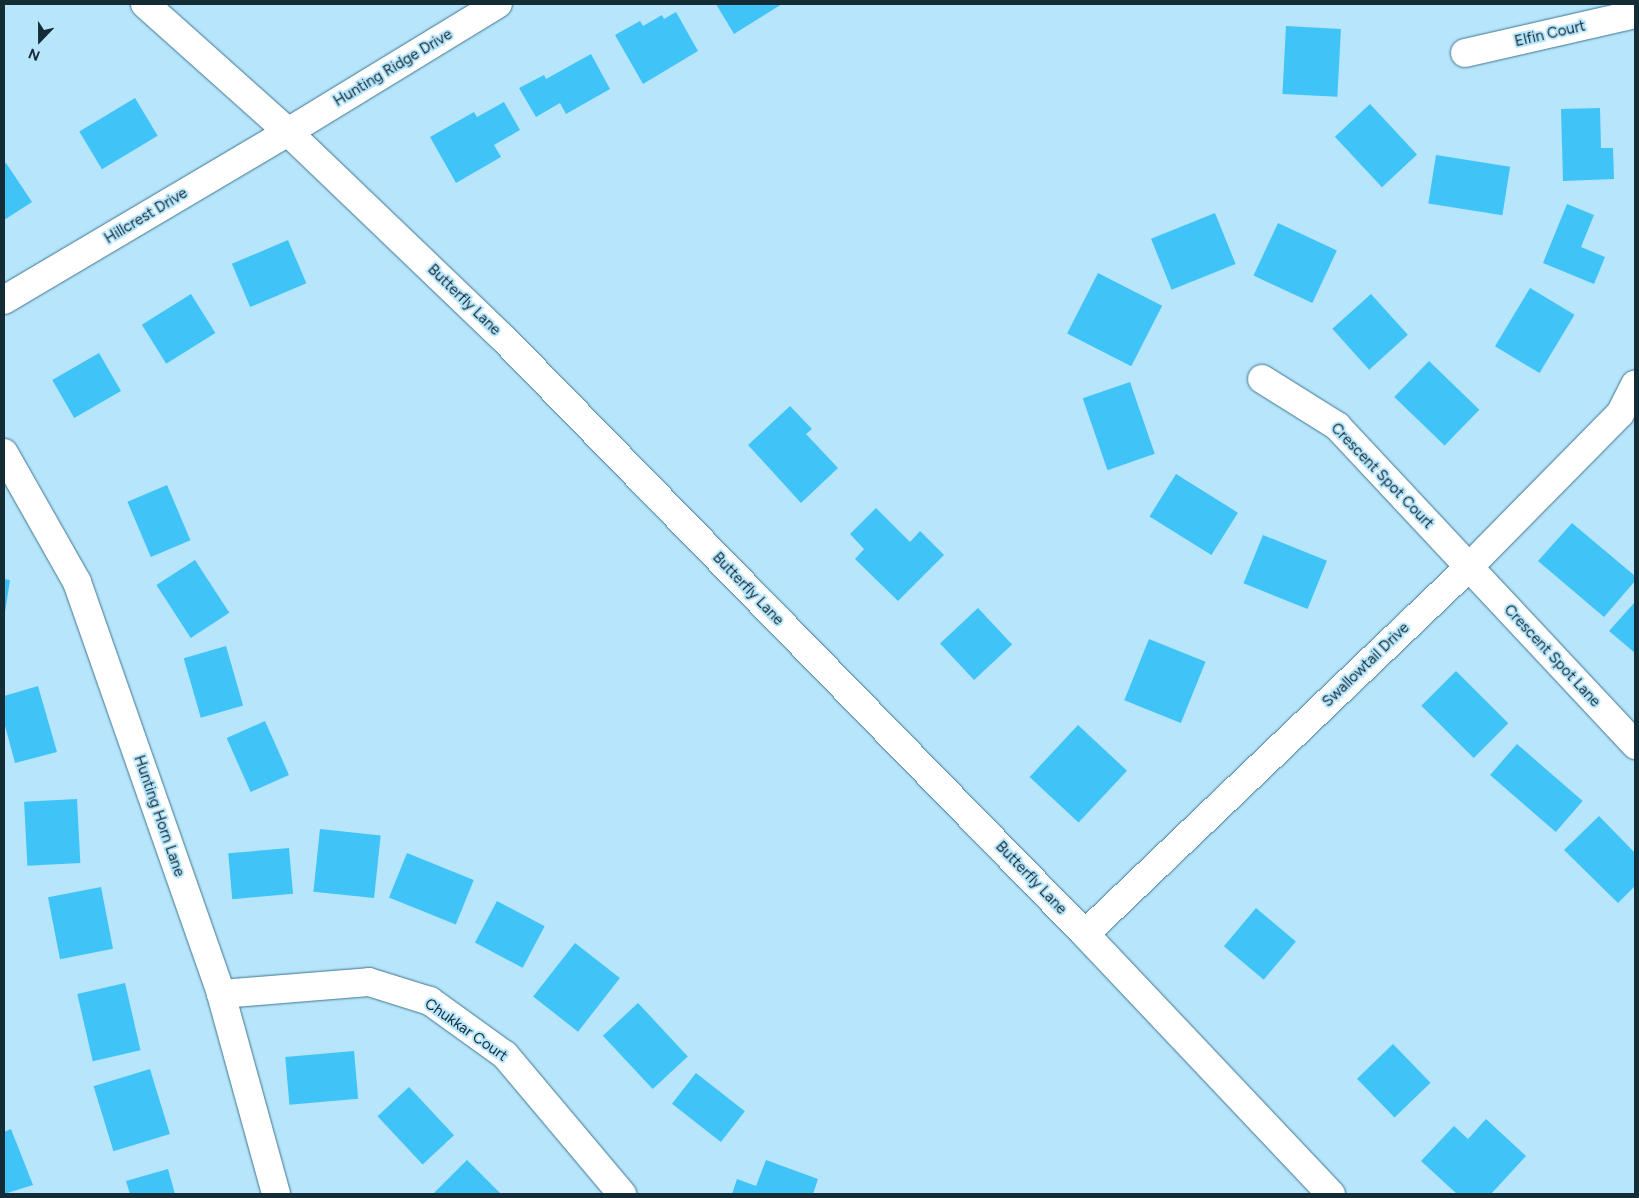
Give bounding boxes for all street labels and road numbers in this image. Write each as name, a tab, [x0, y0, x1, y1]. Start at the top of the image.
street label: Elfin Court	[1513, 17, 1587, 51]
street label: Hunting Ridge Drive	[330, 25, 456, 111]
street label: Hillcrest Drive	[101, 184, 191, 248]
street label: Butterfly Lane	[424, 261, 504, 339]
street label: Crescent Spot Court	[1327, 419, 1437, 533]
street label: Butterfly Lane	[709, 549, 787, 629]
street label: Crescent Spot Lane	[1500, 601, 1604, 711]
street label: Swallowtail Drive	[1319, 619, 1413, 711]
street label: Hunting Horn Lane	[130, 753, 188, 879]
street label: Butterfly Lane	[992, 838, 1070, 918]
street label: Chukkar Court	[421, 995, 511, 1065]

